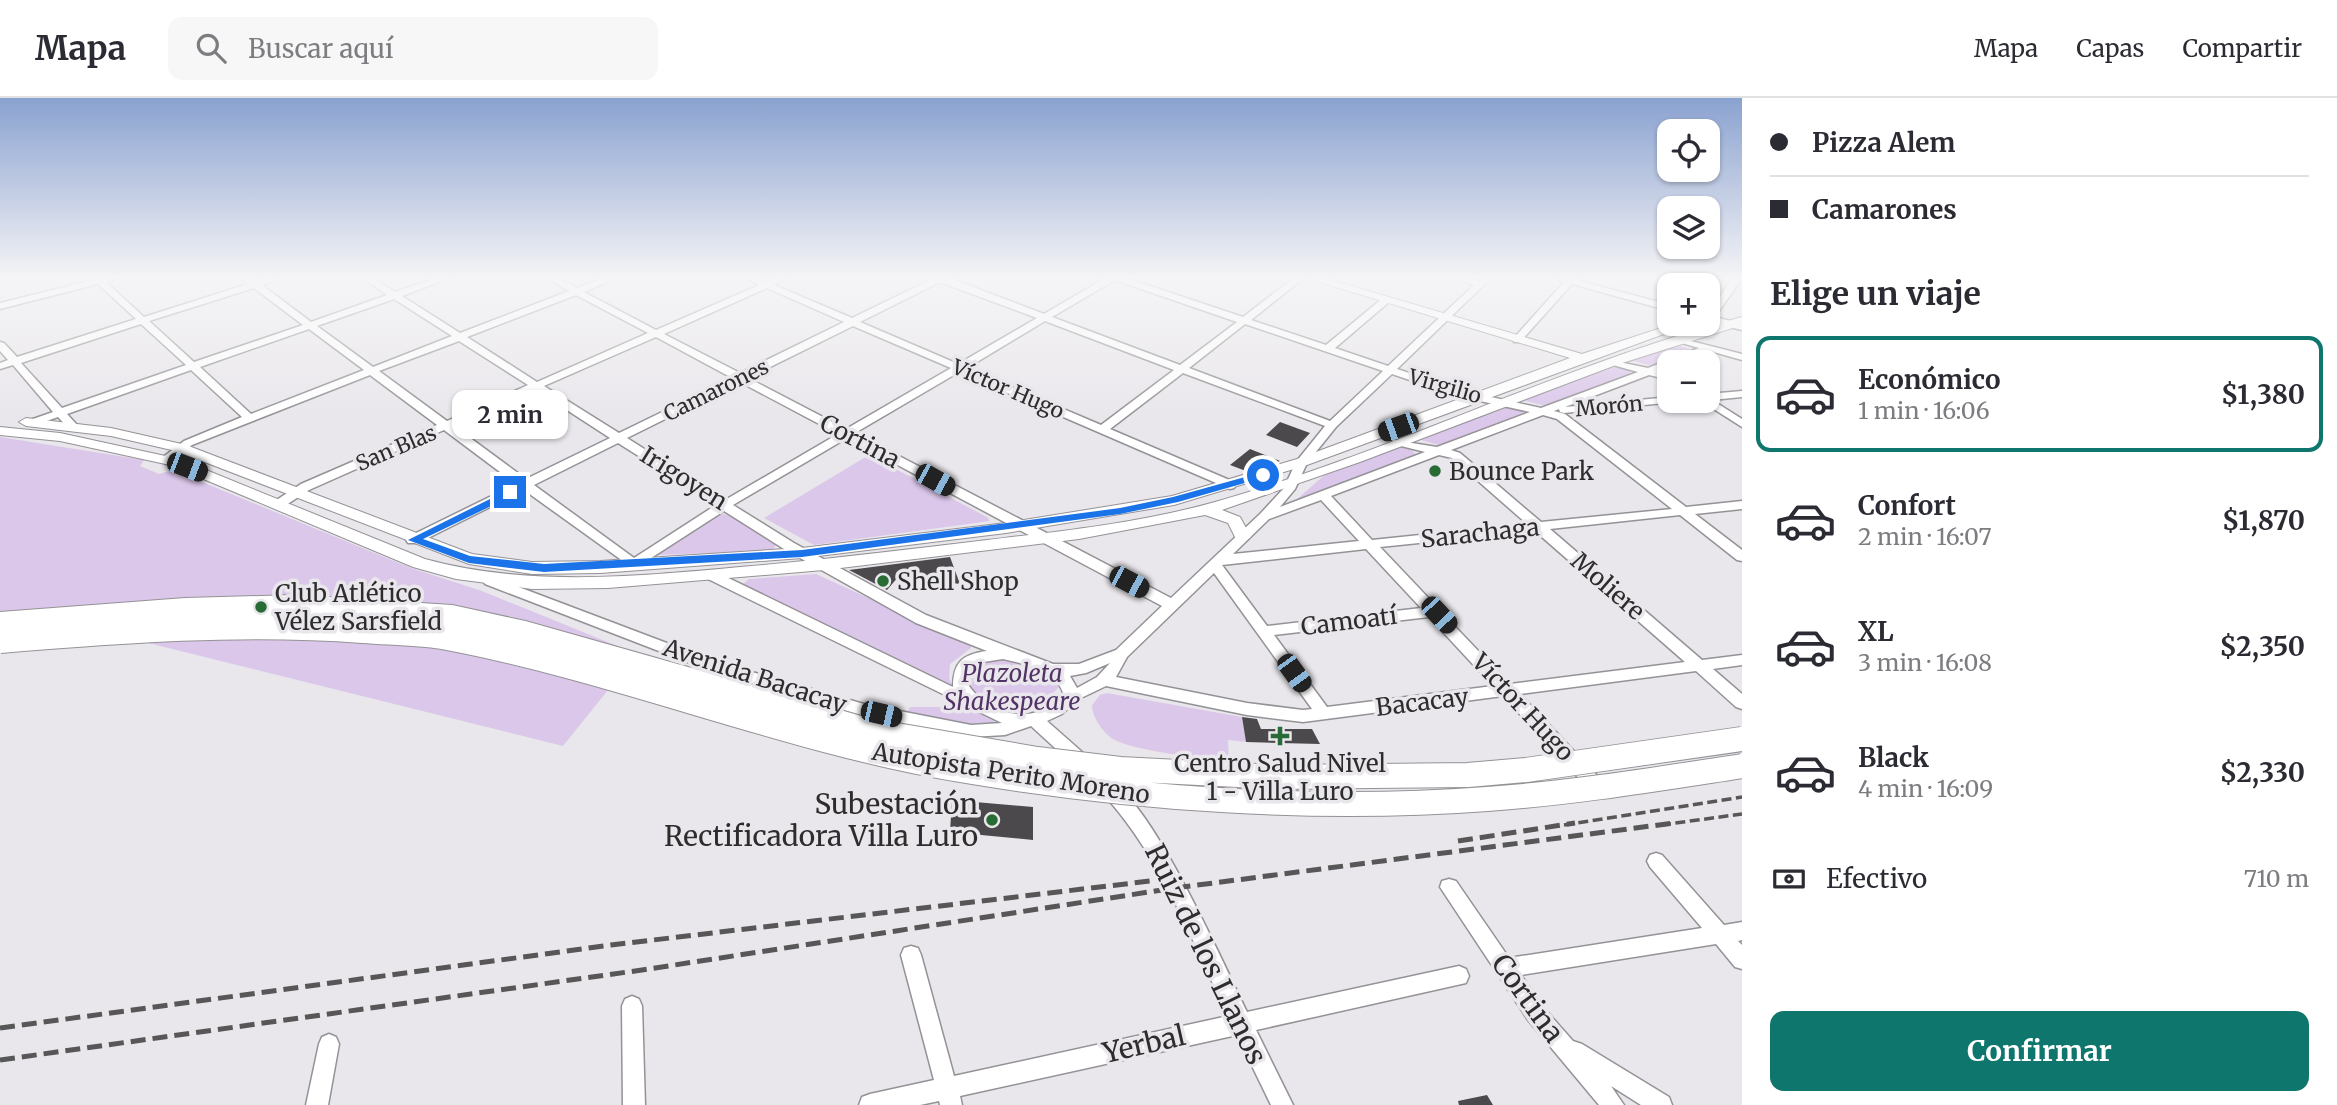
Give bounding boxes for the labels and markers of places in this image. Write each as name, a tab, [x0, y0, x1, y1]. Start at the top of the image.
place label: Bounce Park	[1449, 456, 1595, 487]
marker: Bounce Park	[1427, 463, 1443, 479]
place label: Shell Shop	[897, 566, 1019, 597]
marker: Shell Shop	[875, 573, 891, 589]
place label: Club Atlético Vélez Sarsfield	[274, 578, 442, 637]
marker: Club Atlético Vélez Sarsfield	[253, 599, 269, 615]
marker: Centro Salud Nivel 1 - Villa Luro	[1270, 726, 1290, 746]
place label: Centro Salud Nivel 1 - Villa Luro	[1174, 748, 1386, 807]
place label: Subestación Rectificadora Villa Luro	[664, 786, 978, 854]
marker: Subestación Rectificadora Villa Luro	[984, 812, 1000, 828]

